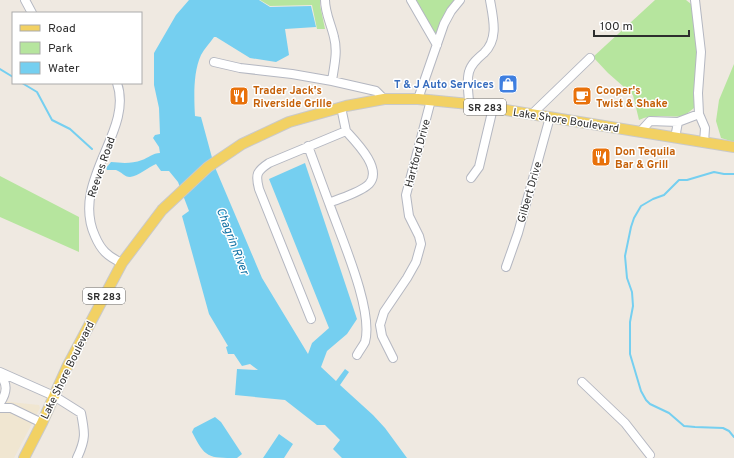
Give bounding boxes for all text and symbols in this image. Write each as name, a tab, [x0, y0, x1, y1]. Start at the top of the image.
legend	[12, 12, 142, 84]
scale bar	[594, 12, 689, 38]
text: 100 m	[600, 19, 633, 35]
text: Road	[48, 21, 76, 37]
text: Park	[48, 41, 73, 57]
text: Water	[48, 61, 80, 77]
shop icon: T & J Auto Services	[497, 73, 519, 95]
place label: T & J Auto Services	[394, 78, 494, 92]
place label: Trader Jack's Riverside Grille	[253, 84, 332, 111]
place label: Cooper's Twist & Shake	[596, 84, 668, 111]
restaurant icon: Trader Jack's Riverside Grille	[228, 85, 250, 107]
cafe icon: Cooper's Twist & Shake	[571, 85, 593, 107]
road number: SR 283	[464, 99, 506, 115]
street label: Lake Shore Boulevard	[512, 106, 620, 136]
street label: Hartford Drive	[402, 118, 434, 189]
street label: Reeves Road	[85, 135, 119, 200]
place label: Don Tequila Bar & Grill	[615, 145, 675, 172]
restaurant icon: Don Tequila Bar & Grill	[590, 146, 612, 168]
street label: Gilbert Drive	[515, 160, 545, 224]
water label: Chagrin River	[212, 205, 253, 279]
road number: SR 283	[83, 288, 125, 304]
street label: Lake Shore Boulevard	[38, 319, 98, 422]

